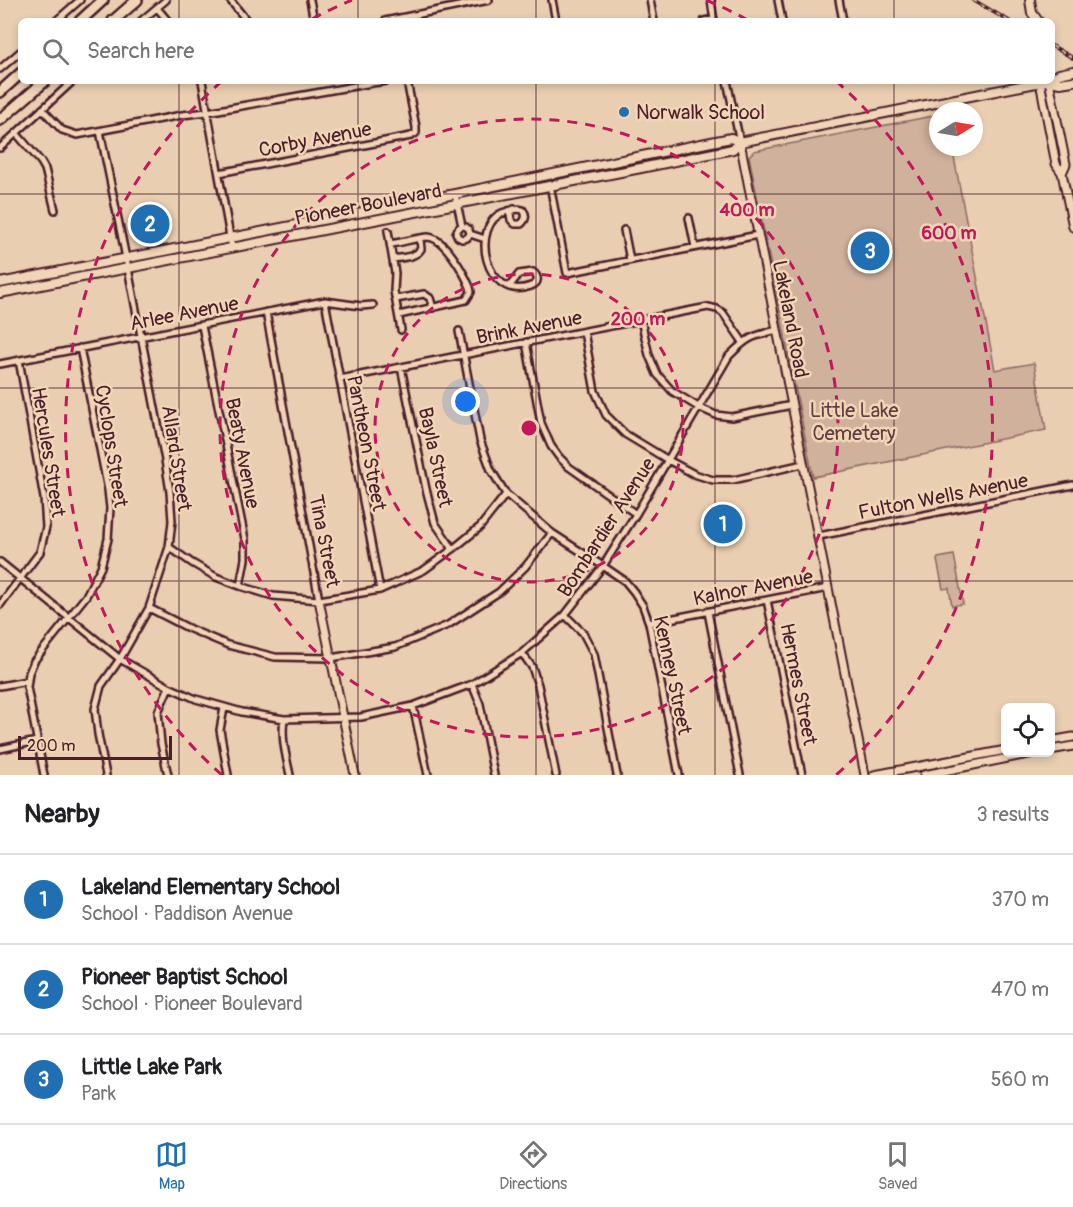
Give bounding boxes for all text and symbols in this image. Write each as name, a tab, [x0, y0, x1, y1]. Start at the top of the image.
search box	[18, 18, 1055, 84]
icon: search	[39, 35, 72, 68]
text: Search here	[87, 37, 194, 65]
place label: Norwalk School	[636, 100, 765, 125]
north arrow	[929, 102, 983, 156]
marker: Norwalk School	[617, 105, 631, 119]
street label: Corby Avenue	[257, 116, 374, 163]
street label: Pioneer Boulevard	[292, 178, 444, 231]
text: 400 m	[720, 199, 774, 222]
pin: 2	[130, 202, 170, 246]
text: 600 m	[922, 222, 976, 245]
pin: 3	[850, 228, 890, 274]
street label: Lakeland Road	[767, 258, 814, 380]
street label: Arlee Avenue	[128, 291, 241, 336]
street label: Brink Avenue	[474, 305, 584, 350]
text: 200 m	[611, 308, 665, 331]
street label: Pantheon Street	[341, 373, 392, 514]
street label: Cyclops Street	[89, 383, 134, 510]
street label: Hercules Street	[26, 385, 71, 520]
your location	[451, 387, 480, 416]
street label: Beaty Avenue	[220, 396, 266, 511]
park label: Little Lake Cemetery	[810, 398, 898, 446]
street label: Allard Street	[156, 403, 197, 514]
street label: Bayla Street	[413, 405, 459, 510]
centre of rings	[519, 418, 539, 438]
street label: Bombardier Avenue	[552, 453, 661, 602]
street label: Fulton Wells Avenue	[856, 468, 1030, 525]
street label: Tina Street	[303, 493, 346, 590]
pin: 1	[704, 502, 742, 546]
street label: Kalnor Avenue	[691, 564, 815, 611]
street label: Kenney Street	[648, 613, 698, 738]
street label: Hermes Street	[774, 621, 823, 748]
map controls	[1001, 703, 1055, 757]
button: locate	[1001, 703, 1055, 757]
scale bar	[18, 733, 172, 760]
text: 200 m	[27, 736, 75, 756]
text: Nearby	[24, 798, 100, 830]
text: 3 results	[977, 802, 1049, 827]
text: Lakeland Elementary School	[81, 873, 340, 901]
text: 1	[40, 887, 47, 912]
text: 370 m	[992, 887, 1049, 912]
text: School · Paddison Avenue	[81, 901, 293, 926]
text: Pioneer Baptist School	[81, 963, 288, 991]
text: 2	[38, 977, 49, 1002]
text: 470 m	[991, 977, 1049, 1002]
text: School · Pioneer Boulevard	[81, 991, 303, 1016]
text: Little Lake Park	[81, 1053, 222, 1081]
text: 3	[38, 1067, 49, 1092]
text: 560 m	[991, 1067, 1049, 1092]
text: Park	[81, 1081, 116, 1106]
tab: Map	[155, 1138, 188, 1194]
tab: Directions	[499, 1138, 567, 1194]
tab: Saved	[878, 1138, 918, 1194]

